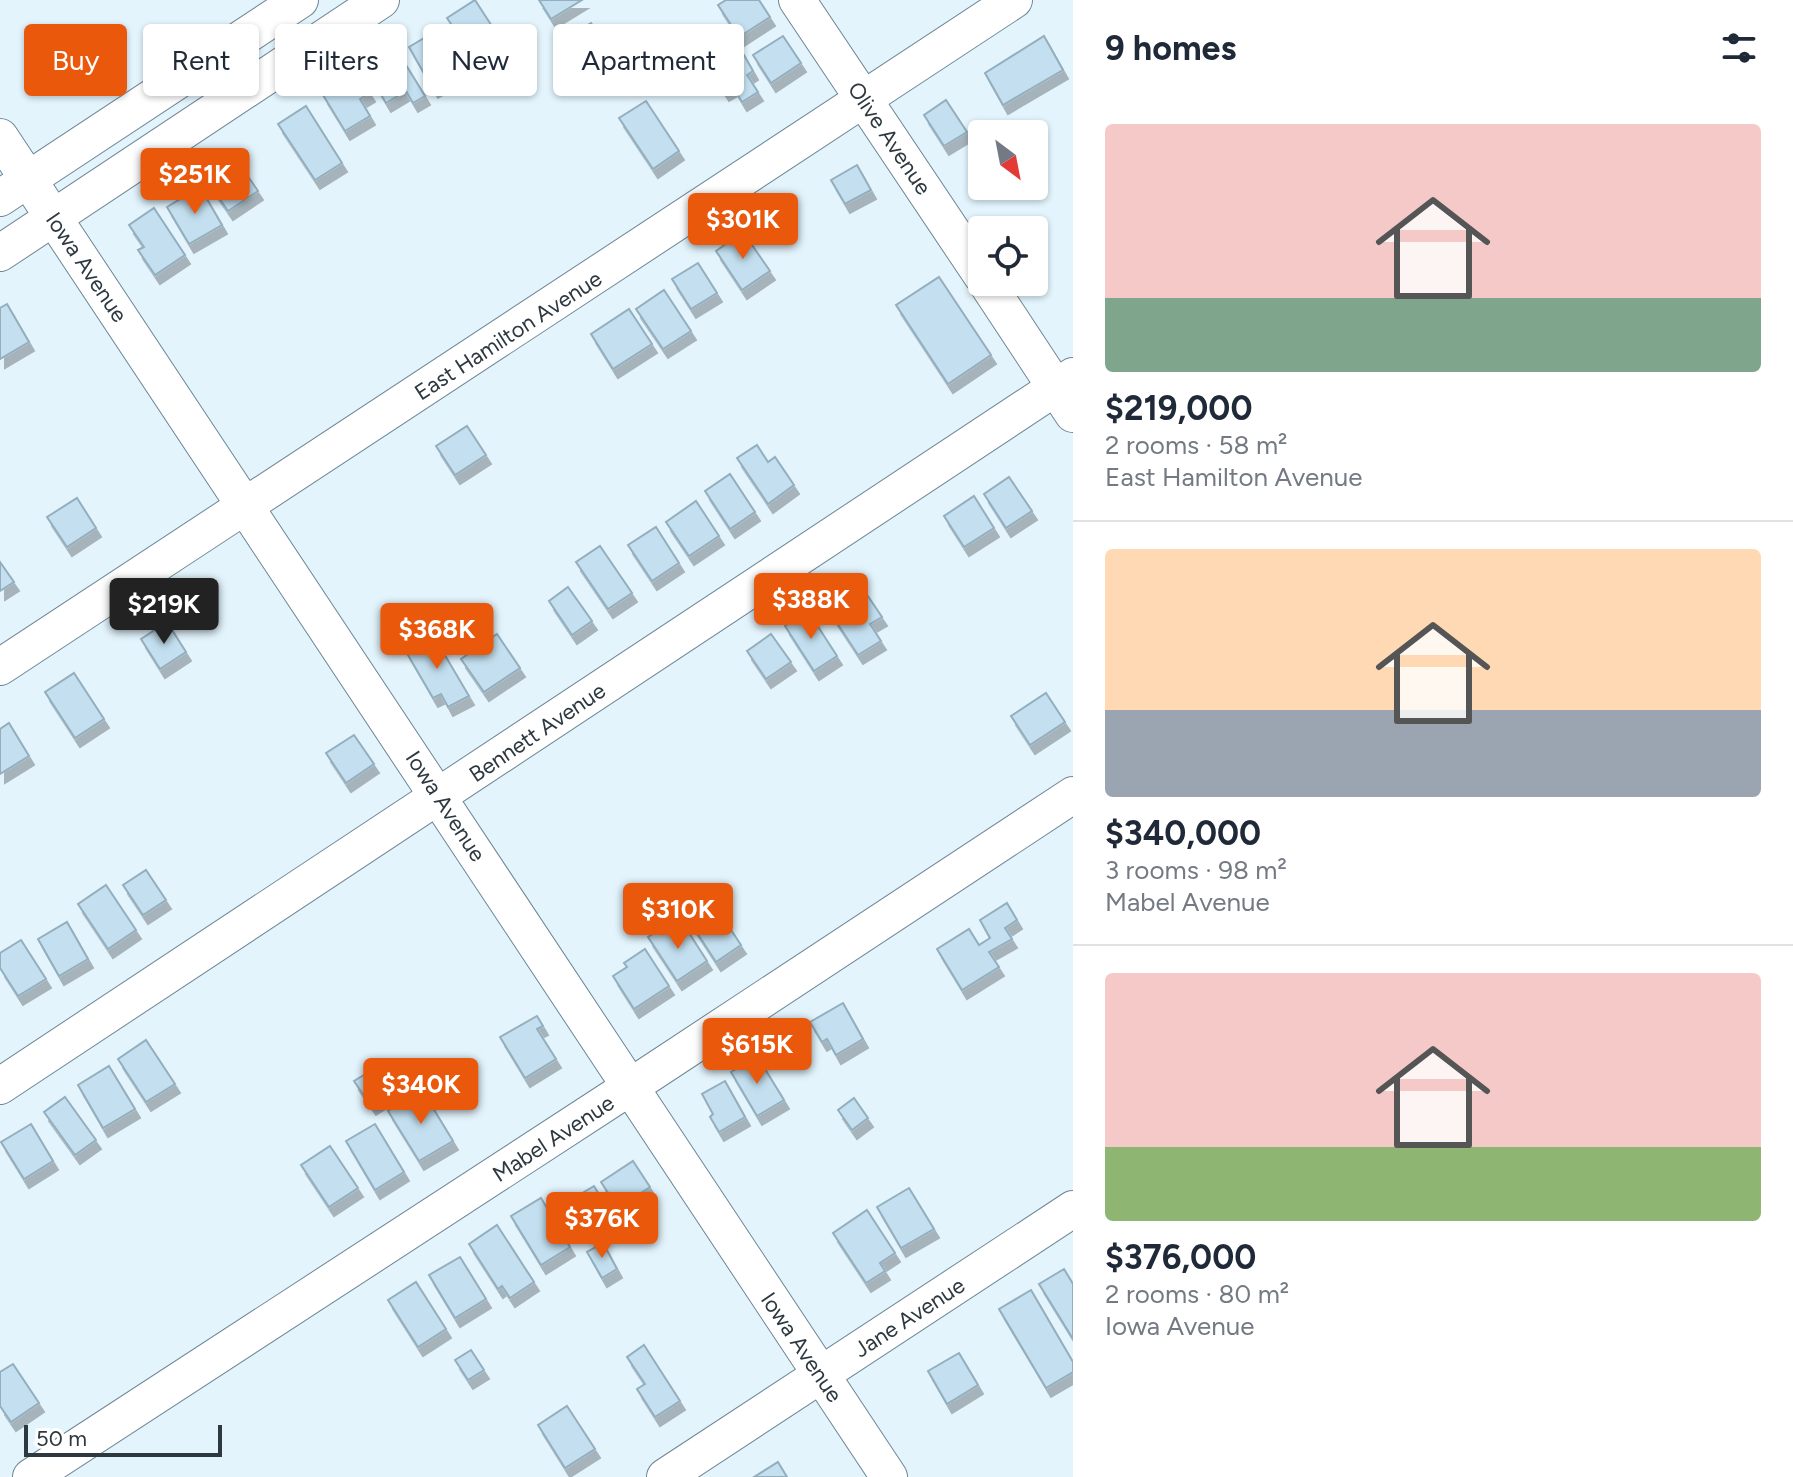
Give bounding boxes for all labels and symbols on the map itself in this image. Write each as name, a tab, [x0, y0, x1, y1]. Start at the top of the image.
street label: Olive Avenue	[842, 77, 937, 200]
north arrow	[968, 120, 1048, 200]
pin: $251K	[139, 148, 251, 216]
pin: $301K	[687, 193, 799, 261]
street label: Iowa Avenue	[40, 207, 133, 327]
street label: East Hamilton Avenue	[410, 265, 607, 406]
pin: $388K	[755, 573, 867, 641]
pin: $219K	[108, 578, 220, 646]
pin: $368K	[381, 603, 493, 671]
street label: Bennett Avenue	[464, 677, 611, 788]
street label: Iowa Avenue	[400, 746, 491, 867]
pin: $310K	[622, 883, 734, 951]
pin: $615K	[701, 1018, 813, 1086]
pin: $340K	[365, 1058, 477, 1126]
street label: Mabel Avenue	[487, 1089, 619, 1188]
pin: $376K	[546, 1192, 658, 1260]
street label: Jane Avenue	[849, 1272, 970, 1363]
street label: Iowa Avenue	[755, 1287, 848, 1407]
scale bar	[24, 1421, 222, 1457]

